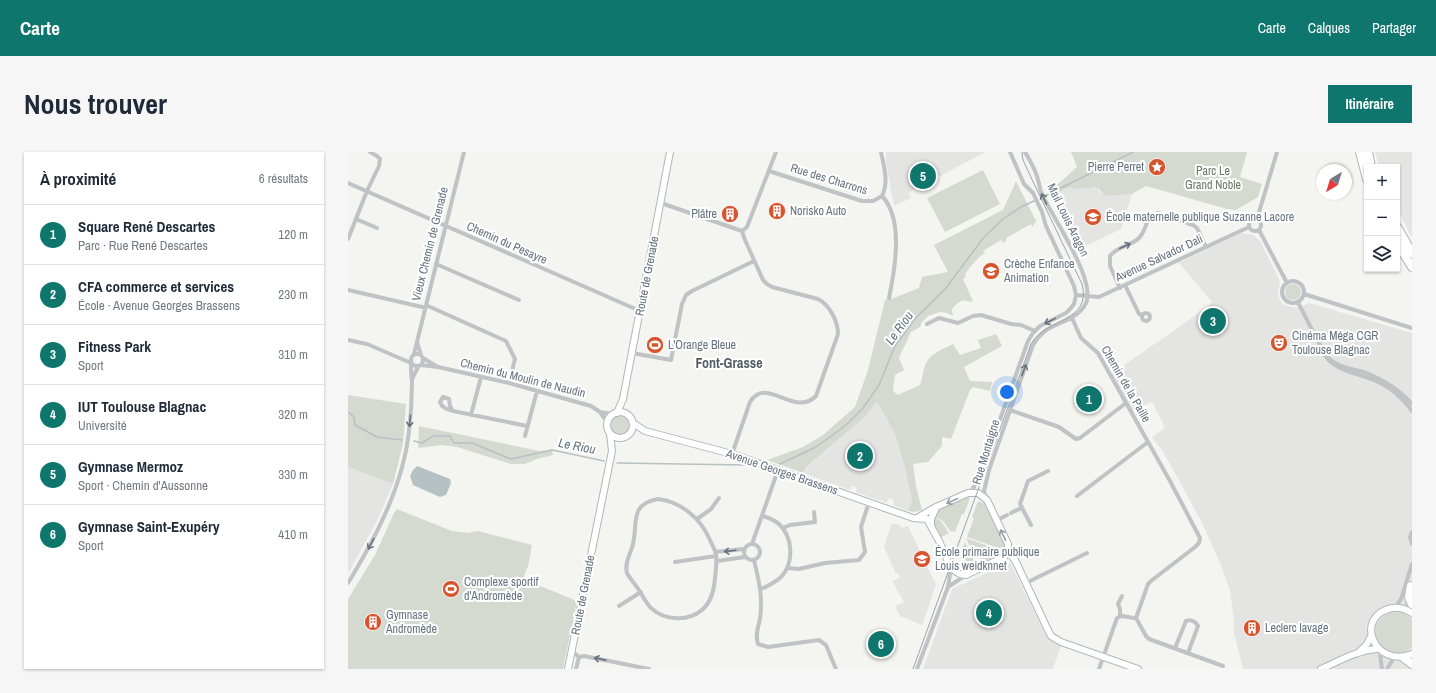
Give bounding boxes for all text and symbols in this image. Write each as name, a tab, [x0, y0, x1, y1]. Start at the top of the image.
text: Carte	[20, 15, 60, 41]
text: Carte	[1258, 19, 1286, 37]
text: Calques	[1308, 19, 1350, 37]
text: Partager	[1372, 19, 1416, 37]
text: Nous trouver	[24, 85, 167, 123]
button: Itinéraire	[1328, 85, 1412, 123]
place icon: Pierre Perret	[1147, 157, 1167, 177]
place label: Pierre Perret	[1088, 159, 1144, 175]
street label: Rue des Charrons	[788, 160, 870, 198]
pin: 5	[910, 161, 936, 191]
park label: Parc Le Grand Noble	[1185, 163, 1241, 193]
north arrow	[1316, 164, 1352, 200]
map controls	[1364, 164, 1400, 272]
button: +	[1364, 164, 1400, 200]
text: À proximité	[40, 167, 116, 190]
text: 6 résultats	[259, 170, 308, 187]
street label: Mail Louis Aragon	[1043, 181, 1093, 259]
street label: Vieux Chemin de Grenade	[408, 185, 452, 303]
one-way arrow	[1040, 193, 1047, 205]
button: −	[1364, 200, 1400, 236]
building icon: Norisko Auto	[767, 201, 787, 221]
place label: Norisko Auto	[790, 203, 846, 219]
building icon: Plâtre	[720, 204, 740, 224]
place label: Plâtre	[691, 206, 717, 222]
school or university icon: École maternelle publique Suzanne Lacore	[1083, 207, 1103, 227]
place label: École maternelle publique Suzanne Lacore	[1106, 209, 1294, 225]
text: Square René Descartes	[78, 216, 215, 237]
street label: Chemin du Pesayre	[464, 218, 550, 268]
text: 1	[50, 226, 56, 243]
text: 120 m	[278, 226, 308, 243]
street label: Avenue Salvador Dali	[1112, 231, 1205, 286]
street label: Route de Grenade	[631, 235, 663, 317]
button: layers	[1364, 236, 1400, 272]
text: Parc · Rue René Descartes	[78, 237, 208, 254]
one-way arrow	[1118, 242, 1130, 249]
place label: Crèche Enfance Animation	[1003, 256, 1075, 286]
school or university icon: Crèche Enfance Animation	[981, 261, 1001, 281]
text: CFA commerce et services	[78, 276, 234, 297]
text: 2	[50, 286, 56, 303]
text: 230 m	[278, 286, 308, 303]
text: École · Avenue Georges Brassens	[78, 297, 240, 314]
pin: 3	[1200, 306, 1226, 336]
water label: Le Riou	[881, 308, 917, 348]
one-way arrow	[1044, 318, 1056, 325]
place label: Cinéma Méga CGR Toulouse Blagnac	[1292, 328, 1378, 358]
theatre icon: Cinéma Méga CGR Toulouse Blagnac	[1269, 333, 1289, 353]
sports icon: L'Orange Bleue	[645, 335, 665, 355]
text: Fitness Park	[78, 336, 151, 357]
place label: L'Orange Bleue	[668, 337, 736, 353]
street label: Chemin de la Paille	[1098, 343, 1154, 425]
text: 3	[50, 346, 56, 363]
text: 310 m	[278, 346, 308, 363]
district label: Font-Grasse	[695, 354, 763, 372]
street label: Chemin du Moulin de Naudin	[459, 355, 587, 401]
text: Sport	[78, 357, 103, 374]
one-way arrow	[1021, 364, 1028, 377]
your location	[997, 382, 1017, 402]
pin: 1	[1076, 384, 1102, 414]
text: IUT Toulouse Blagnac	[78, 396, 206, 417]
text: 4	[50, 406, 56, 423]
text: 320 m	[278, 406, 308, 423]
one-way arrow	[406, 414, 414, 427]
text: Université	[78, 417, 127, 434]
street label: Rue Montaigne	[969, 417, 1003, 487]
water label: Le Riou	[557, 434, 597, 458]
pin: 2	[847, 441, 873, 471]
street label: Avenue Georges Brassens	[723, 445, 840, 499]
text: Gymnase Mermoz	[78, 456, 183, 477]
text: 5	[50, 466, 56, 483]
text: 330 m	[278, 466, 308, 483]
text: Sport · Chemin d'Aussonne	[78, 477, 208, 494]
one-way arrow	[947, 498, 959, 505]
text: Gymnase Saint-Exupéry	[78, 516, 220, 537]
text: 6	[50, 526, 56, 543]
text: 410 m	[278, 526, 308, 543]
one-way arrow	[999, 529, 1006, 541]
text: Sport	[78, 537, 103, 554]
one-way arrow	[367, 537, 374, 549]
place label: École primaire publique Louis weidknnet	[935, 544, 1039, 574]
one-way arrow	[723, 547, 736, 554]
school or university icon: École primaire publique Louis weidknnet	[912, 549, 932, 569]
street label: Route de Grenade	[567, 554, 599, 636]
place label: Complexe sportif d'Andromède	[464, 574, 539, 604]
sports icon: Complexe sportif d'Andromède	[441, 579, 461, 599]
pin: 4	[976, 598, 1002, 628]
place label: Gymnase Andromède	[385, 607, 437, 637]
building icon: Gymnase Andromède	[363, 612, 383, 632]
building icon: Leclerc lavage	[1242, 618, 1262, 638]
place label: Leclerc lavage	[1265, 620, 1328, 636]
pin: 6	[868, 629, 894, 659]
one-way arrow	[594, 655, 607, 663]

